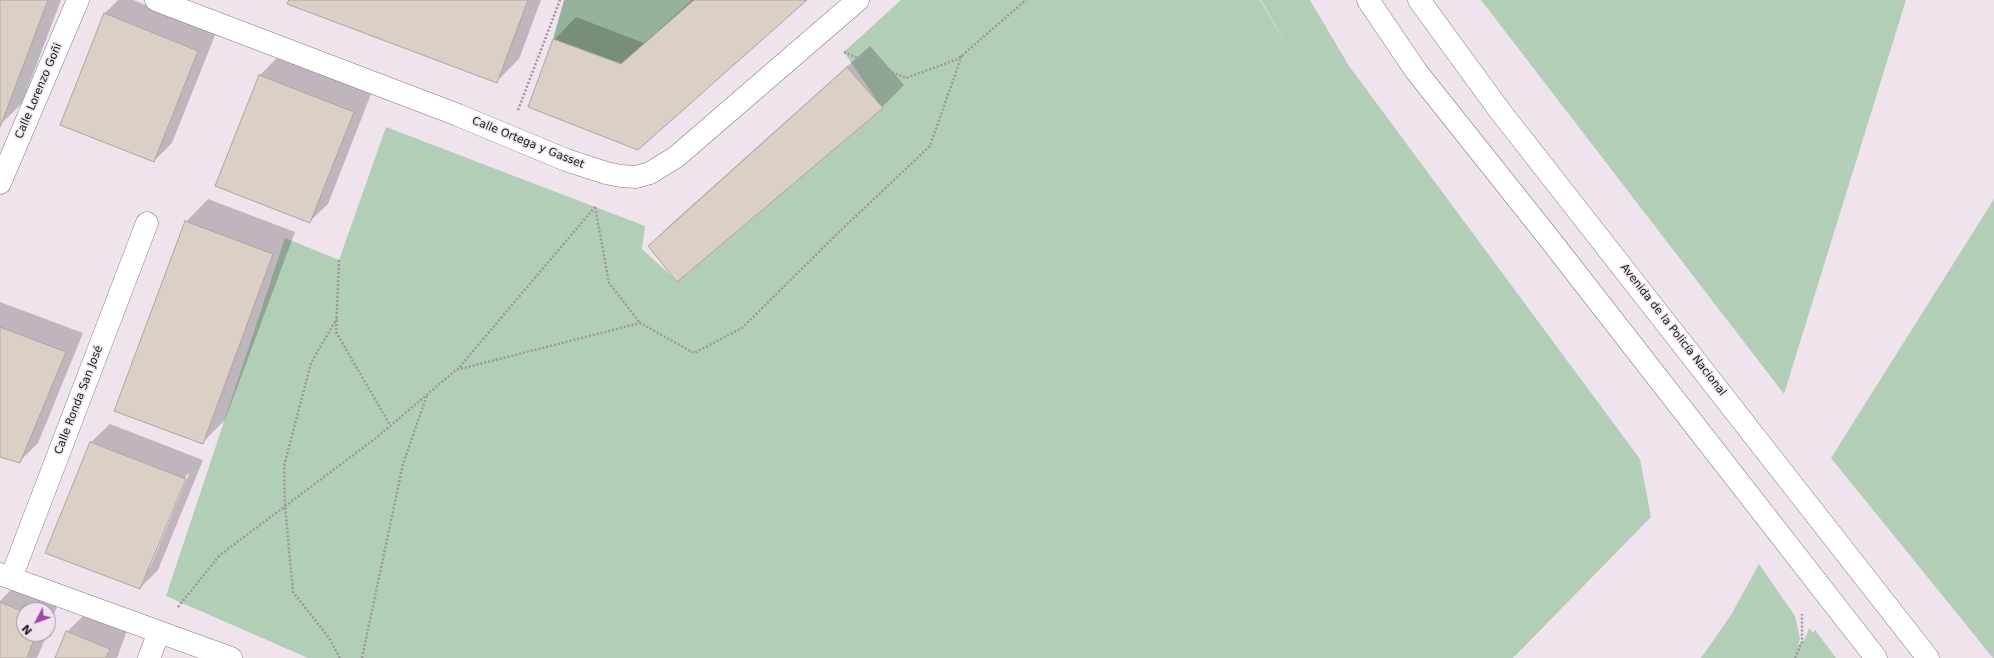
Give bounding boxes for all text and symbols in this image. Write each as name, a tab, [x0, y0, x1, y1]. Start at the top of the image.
street label: Calle Lorenzo Goñi	[13, 41, 65, 141]
street label: Calle Ortega y Gasset	[470, 114, 586, 172]
street label: Avenida de la Policía Nacional	[1617, 261, 1729, 399]
street label: Calle Ronda San José	[52, 344, 106, 456]
north arrow	[16, 602, 56, 642]
text: N	[19, 622, 35, 637]

